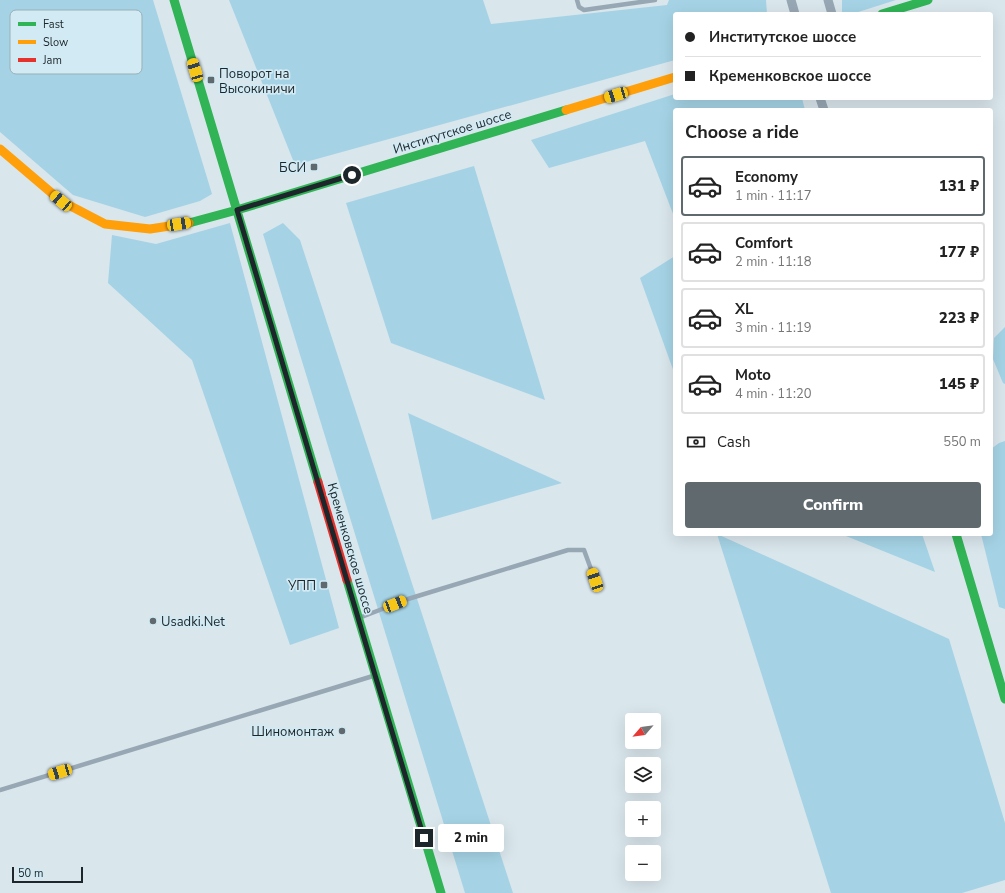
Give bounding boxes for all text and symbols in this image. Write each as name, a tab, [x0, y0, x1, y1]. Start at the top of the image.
legend	[10, 10, 142, 74]
text: Fast	[43, 17, 64, 32]
text: Институтское шоссе	[709, 27, 856, 47]
text: Slow	[43, 35, 68, 50]
text: Jam	[42, 53, 62, 68]
car	[186, 57, 204, 83]
place label: Поворот на Высокиничи	[219, 65, 295, 98]
text: Кременковское шоссе	[709, 66, 871, 86]
marker: Поворот на Высокиничи	[206, 75, 216, 85]
car	[603, 86, 629, 104]
street label: Институтское шоссе	[391, 105, 514, 159]
text: Choose a ride	[685, 120, 799, 144]
place label: БСИ	[279, 159, 306, 177]
marker: БСИ	[309, 162, 319, 172]
route start	[343, 166, 361, 184]
text: Economy	[735, 167, 798, 187]
icon: car	[687, 168, 723, 204]
text: 131 ₽	[939, 176, 979, 196]
text: 1 min · 11:17	[735, 187, 811, 205]
car	[48, 189, 74, 213]
car	[166, 216, 192, 232]
text: Comfort	[735, 233, 792, 253]
icon: car	[687, 234, 723, 270]
text: 177 ₽	[939, 242, 979, 262]
text: 2 min · 11:18	[735, 253, 811, 271]
text: XL	[735, 299, 754, 319]
icon: car	[687, 300, 723, 336]
text: 223 ₽	[939, 308, 979, 328]
text: 3 min · 11:19	[735, 319, 811, 337]
text: Moto	[735, 365, 771, 385]
icon: car	[687, 366, 723, 402]
text: 145 ₽	[939, 374, 979, 394]
text: 4 min · 11:20	[735, 385, 811, 403]
icon: cash	[685, 431, 707, 453]
text: Cash	[717, 432, 751, 452]
text: 550 m	[943, 433, 981, 451]
street label: Кременковское шоссе	[323, 481, 377, 616]
button: Confirm	[685, 482, 981, 528]
car	[585, 567, 605, 593]
place label: УПП	[287, 577, 316, 595]
marker: УПП	[319, 580, 329, 590]
car	[382, 594, 408, 614]
place label: Usadki.Net	[161, 613, 225, 631]
marker: Usadki.Net	[148, 616, 158, 626]
north arrow	[625, 713, 661, 749]
map controls	[625, 713, 661, 881]
place label: Шиномонтаж	[251, 723, 335, 741]
marker: Шиномонтаж	[337, 726, 347, 736]
button: layers	[625, 757, 661, 793]
car	[47, 763, 73, 781]
button: +	[625, 801, 661, 837]
callout: 2 min	[438, 824, 504, 852]
route end	[415, 829, 433, 847]
text: 2 min	[454, 829, 488, 847]
button: −	[625, 845, 661, 881]
scale bar	[12, 865, 83, 884]
text: 50 m	[18, 866, 43, 881]

